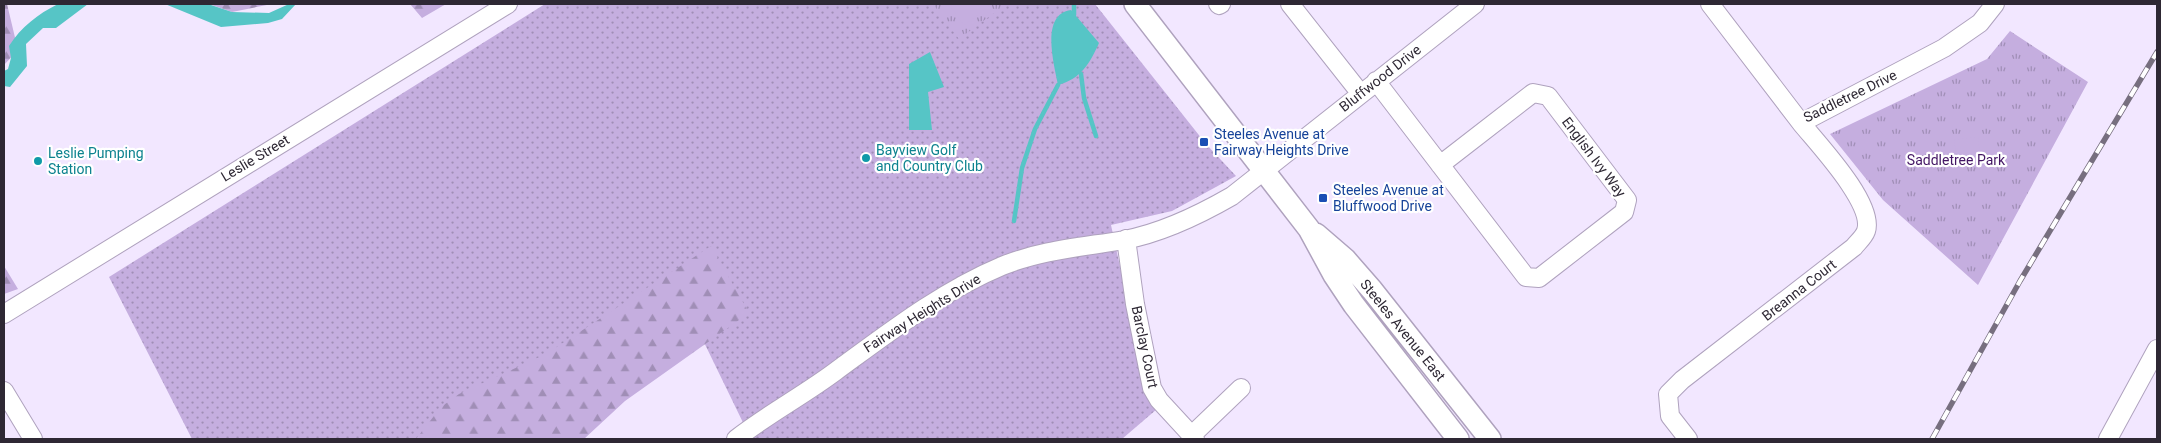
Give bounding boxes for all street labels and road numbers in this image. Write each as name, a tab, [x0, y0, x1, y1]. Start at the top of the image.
street label: Bluffwood Drive	[1336, 41, 1424, 115]
street label: Saddletree Drive	[1801, 67, 1899, 125]
street label: English Ivy Way	[1559, 114, 1629, 200]
street label: Leslie Street	[218, 131, 292, 185]
street label: Breanna Court	[1759, 256, 1839, 324]
street label: Fairway Heights Drive	[861, 271, 983, 355]
street label: Steeles Avenue East	[1357, 276, 1449, 384]
street label: Barclay Court	[1128, 304, 1162, 390]

